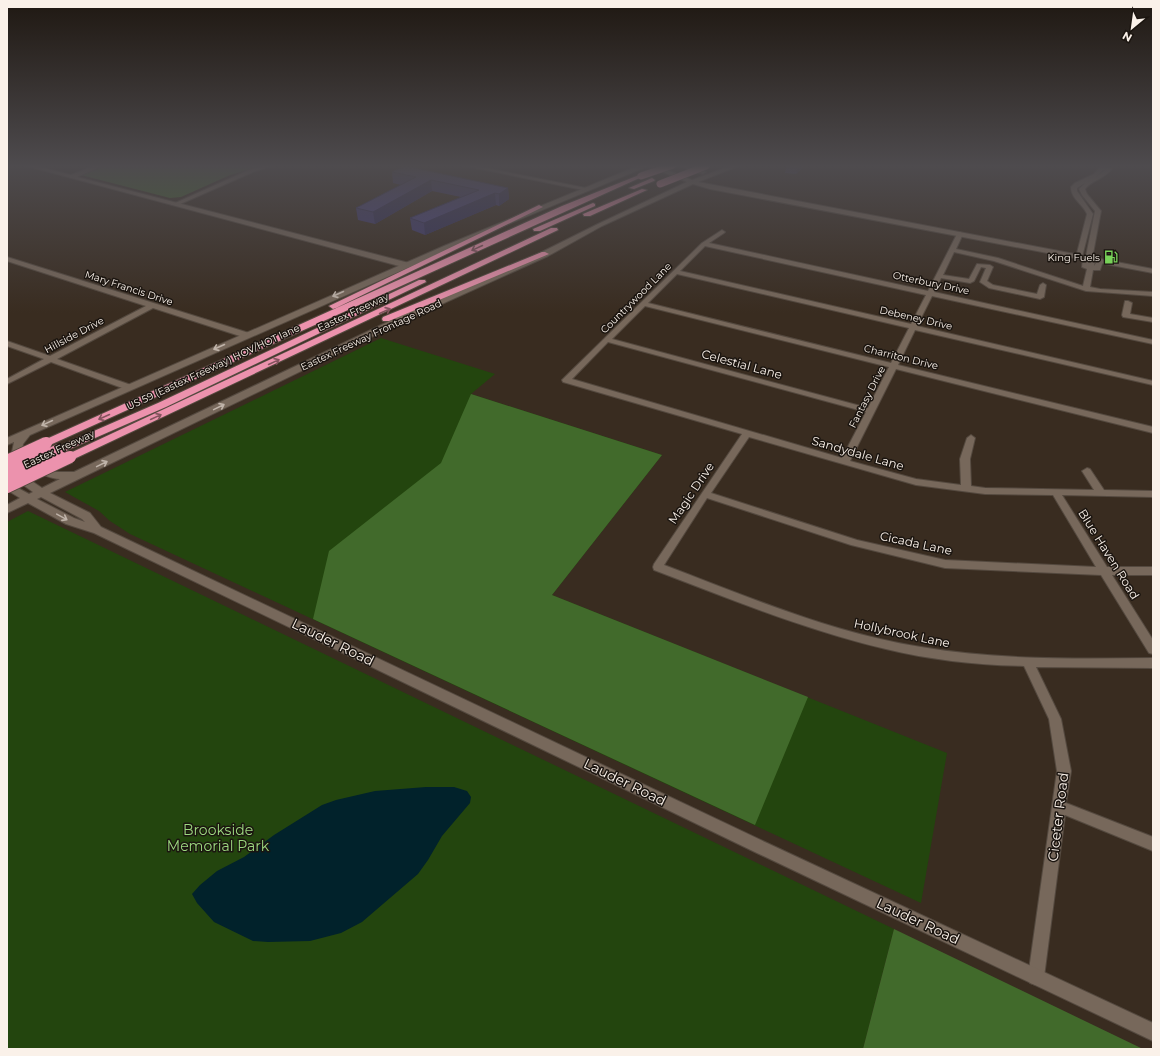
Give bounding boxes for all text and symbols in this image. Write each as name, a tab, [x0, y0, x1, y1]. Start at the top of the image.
north arrow	[1112, 8, 1152, 48]
text: N	[1120, 28, 1134, 45]
one-way arrow	[472, 245, 484, 252]
fuel station icon: King Fuels	[1103, 249, 1119, 265]
place label: King Fuels	[1047, 251, 1100, 264]
street label: Countrywood Lane	[598, 260, 674, 336]
street label: Mary Francis Drive	[83, 268, 175, 308]
street label: Otterbury Drive	[892, 269, 970, 297]
street label: Eastex Freeway	[315, 290, 391, 334]
one-way arrow	[333, 291, 345, 299]
street label: Eastex Freeway Frontage Road	[298, 297, 444, 373]
street label: Debeney Drive	[878, 303, 954, 333]
one-way arrow	[379, 307, 391, 314]
street label: Hillside Drive	[42, 314, 106, 356]
street label: US 59 (Eastex Freeway) HOV/HOT lane	[124, 321, 302, 413]
street label: Charriton Drive	[863, 342, 939, 372]
one-way arrow	[214, 343, 226, 351]
street label: Celestial Lane	[700, 346, 784, 382]
one-way arrow	[268, 358, 280, 365]
street label: Fantasy Drive	[846, 364, 888, 430]
one-way arrow	[213, 403, 225, 410]
one-way arrow	[150, 413, 162, 420]
one-way arrow	[98, 414, 110, 422]
one-way arrow	[42, 420, 54, 428]
street label: Eastex Freeway	[21, 427, 97, 471]
street label: Sandydale Lane	[810, 433, 906, 473]
street label: Magic Drive	[665, 459, 717, 527]
one-way arrow	[96, 460, 108, 467]
street label: Blue Haven Road	[1075, 506, 1143, 602]
one-way arrow	[56, 514, 68, 522]
street label: Cicada Lane	[879, 528, 953, 558]
street label: Lauder Road	[289, 614, 377, 670]
street label: Hollybrook Lane	[853, 615, 951, 651]
street label: Lauder Road	[581, 754, 669, 810]
street label: Ciceter Road	[1044, 771, 1072, 863]
park label: Brookside Memorial Park	[167, 821, 270, 855]
street label: Lauder Road	[874, 894, 962, 948]

